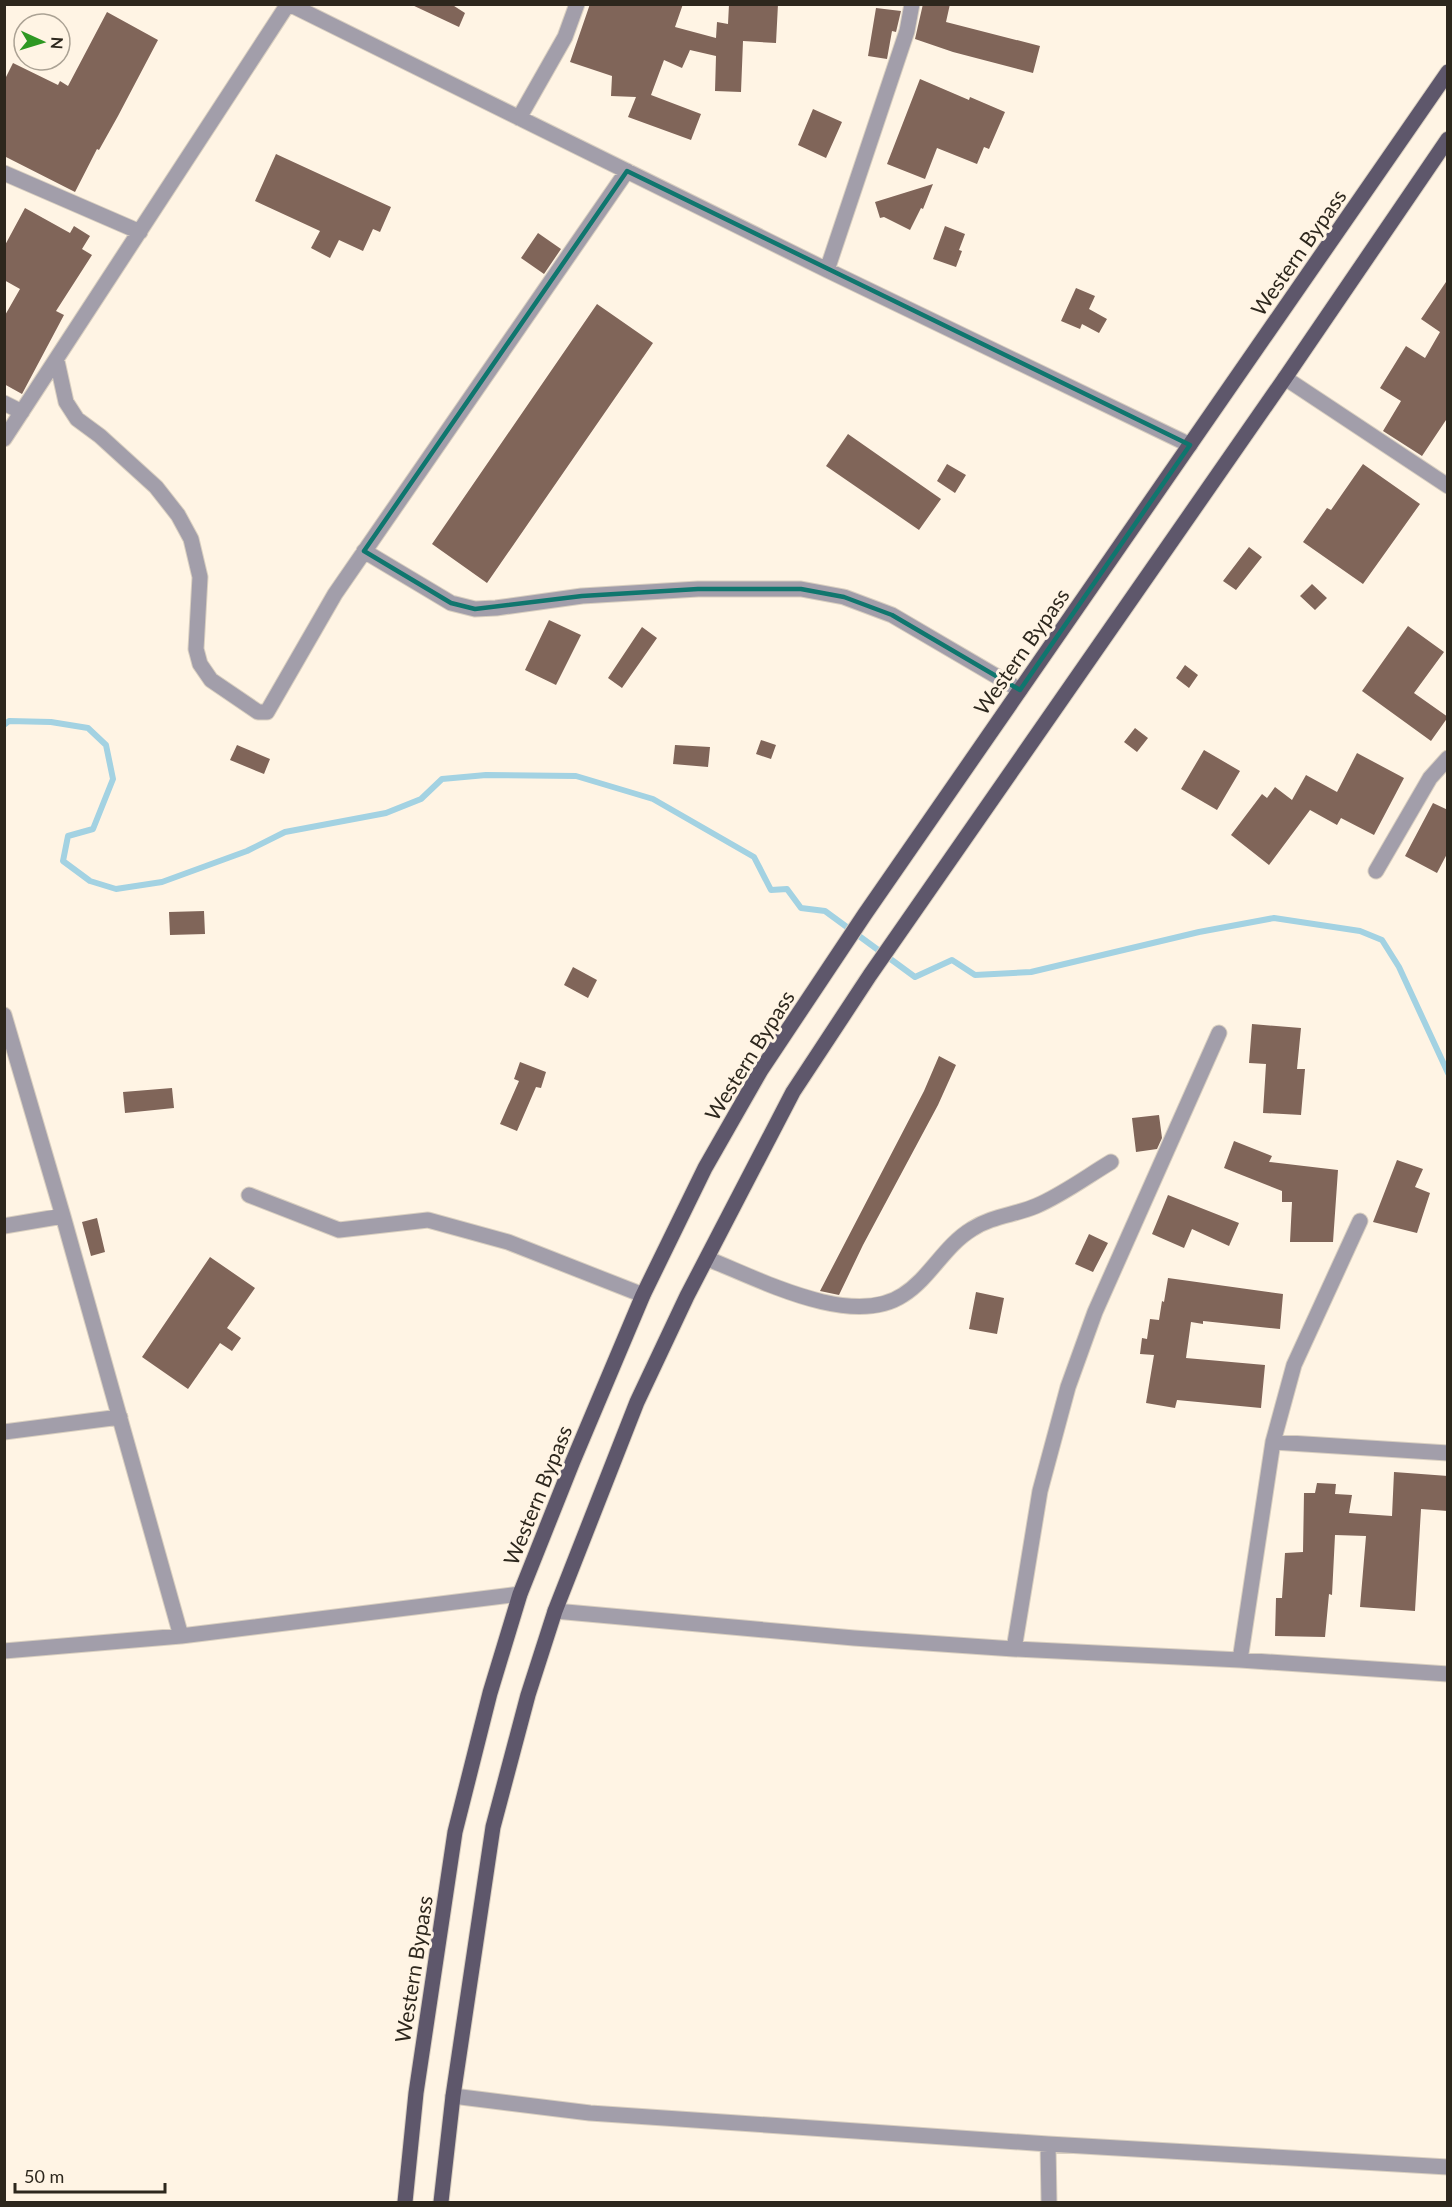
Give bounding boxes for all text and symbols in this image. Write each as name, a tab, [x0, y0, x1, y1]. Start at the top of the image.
north arrow	[12, 12, 72, 72]
text: N	[48, 36, 67, 50]
street label: Western Bypass	[1245, 184, 1351, 320]
street label: Western Bypass	[968, 583, 1074, 719]
street label: Western Bypass	[699, 985, 799, 1125]
street label: Western Bypass	[498, 1421, 576, 1569]
street label: Western Bypass	[389, 1894, 437, 2044]
scale bar	[15, 2156, 165, 2194]
text: 50 m	[24, 2165, 64, 2187]

